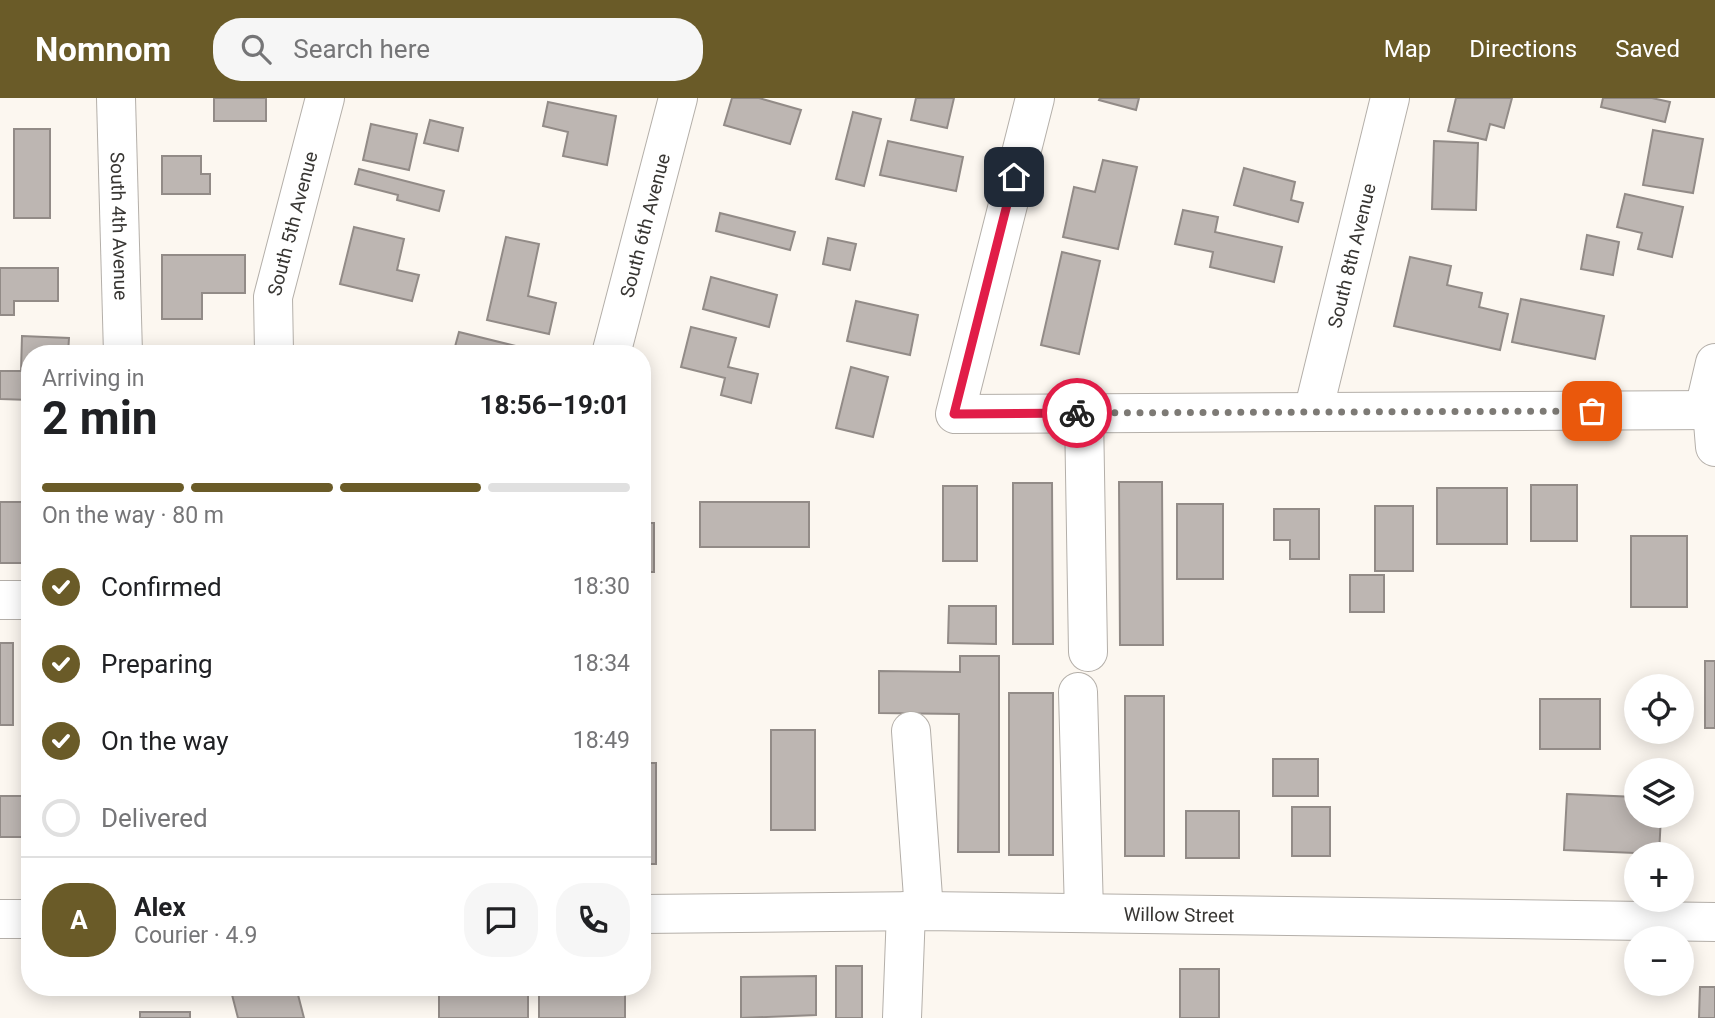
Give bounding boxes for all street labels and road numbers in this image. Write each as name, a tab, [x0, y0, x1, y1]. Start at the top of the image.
street label: South 5th Avenue	[263, 149, 323, 298]
street label: South 6th Avenue	[615, 151, 675, 300]
street label: South 4th Avenue	[105, 152, 133, 300]
street label: South 8th Avenue	[1323, 181, 1381, 330]
street label: Willow Street	[1123, 903, 1234, 927]

